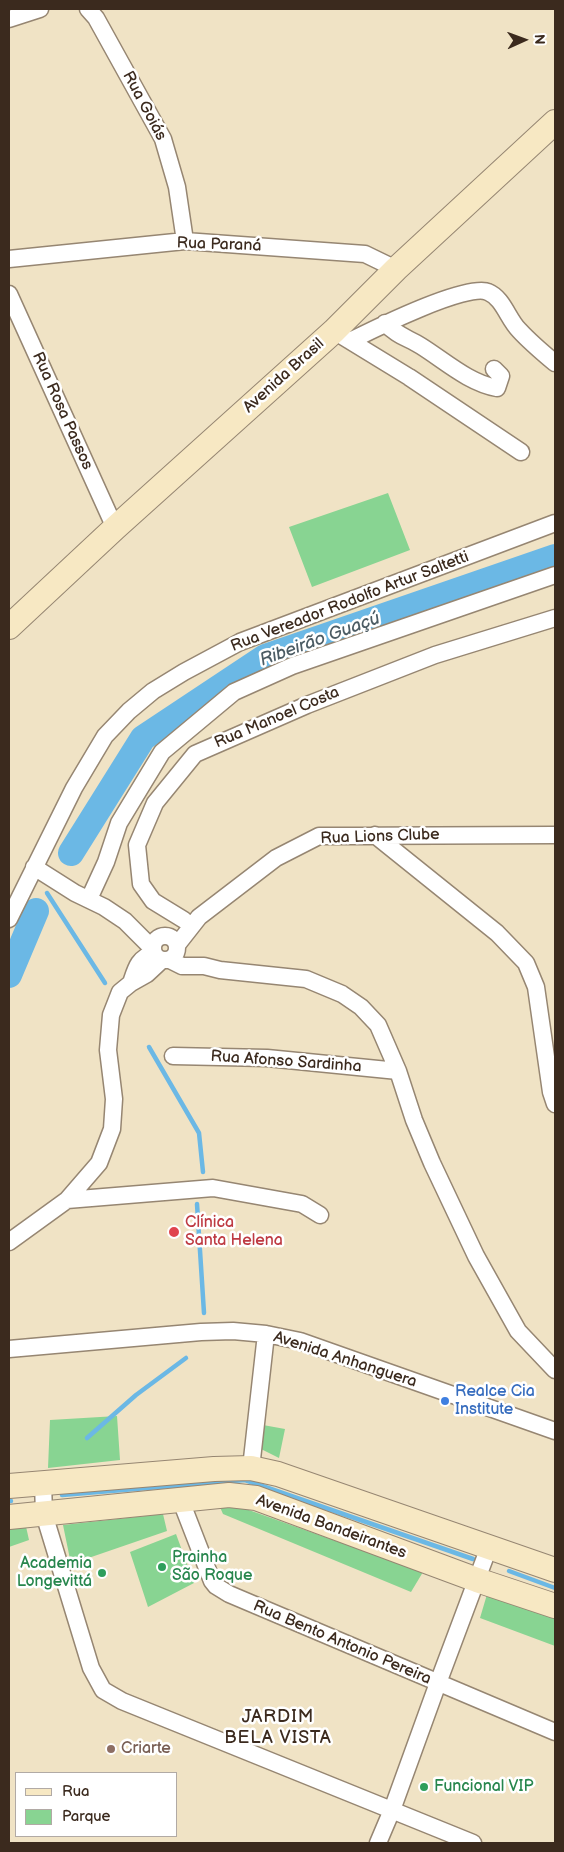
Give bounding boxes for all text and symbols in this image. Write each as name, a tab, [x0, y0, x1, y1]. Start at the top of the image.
north arrow	[499, 15, 549, 65]
text: N	[531, 34, 548, 45]
street label: Rua Goiás	[118, 68, 170, 144]
street label: Rua Paraná	[176, 234, 262, 256]
street label: Avenida Brasil	[240, 335, 328, 417]
street label: Rua Rosa Passos	[27, 349, 97, 473]
street label: Rua Vereador Rodolfo Artur Saltetti	[228, 548, 472, 656]
water label: Ribeirão Guaçú	[257, 608, 383, 672]
street label: Rua Manoel Costa	[212, 683, 342, 753]
street label: Rua Lions Clube	[320, 825, 440, 849]
street label: Rua Afonso Sardinha	[210, 1047, 362, 1077]
place label: Clínica Santa Helena	[185, 1213, 283, 1251]
marker: Clínica Santa Helena	[167, 1225, 181, 1239]
street label: Avenida Anhanguera	[271, 1328, 419, 1392]
place label: Realce Cia Institute	[455, 1382, 535, 1420]
marker: Realce Cia Institute	[439, 1395, 451, 1407]
street label: Avenida Bandeirantes	[253, 1491, 409, 1563]
place label: Prainha São Roque	[172, 1548, 252, 1586]
place label: Academia Longevittá	[17, 1554, 92, 1592]
marker: Prainha São Roque	[156, 1561, 168, 1573]
marker: Academia Longevittá	[96, 1567, 108, 1579]
street label: Rua Bento Antonio Pereira	[250, 1597, 434, 1689]
district label: JARDIM BELA VISTA	[223, 1706, 333, 1748]
place label: Criarte	[121, 1739, 171, 1759]
marker: Criarte	[105, 1743, 117, 1755]
legend	[15, 1772, 178, 1837]
place label: Funcional VIP	[434, 1777, 534, 1797]
marker: Funcional VIP	[418, 1781, 430, 1793]
text: Rua	[62, 1782, 90, 1801]
text: Parque	[62, 1807, 110, 1826]

